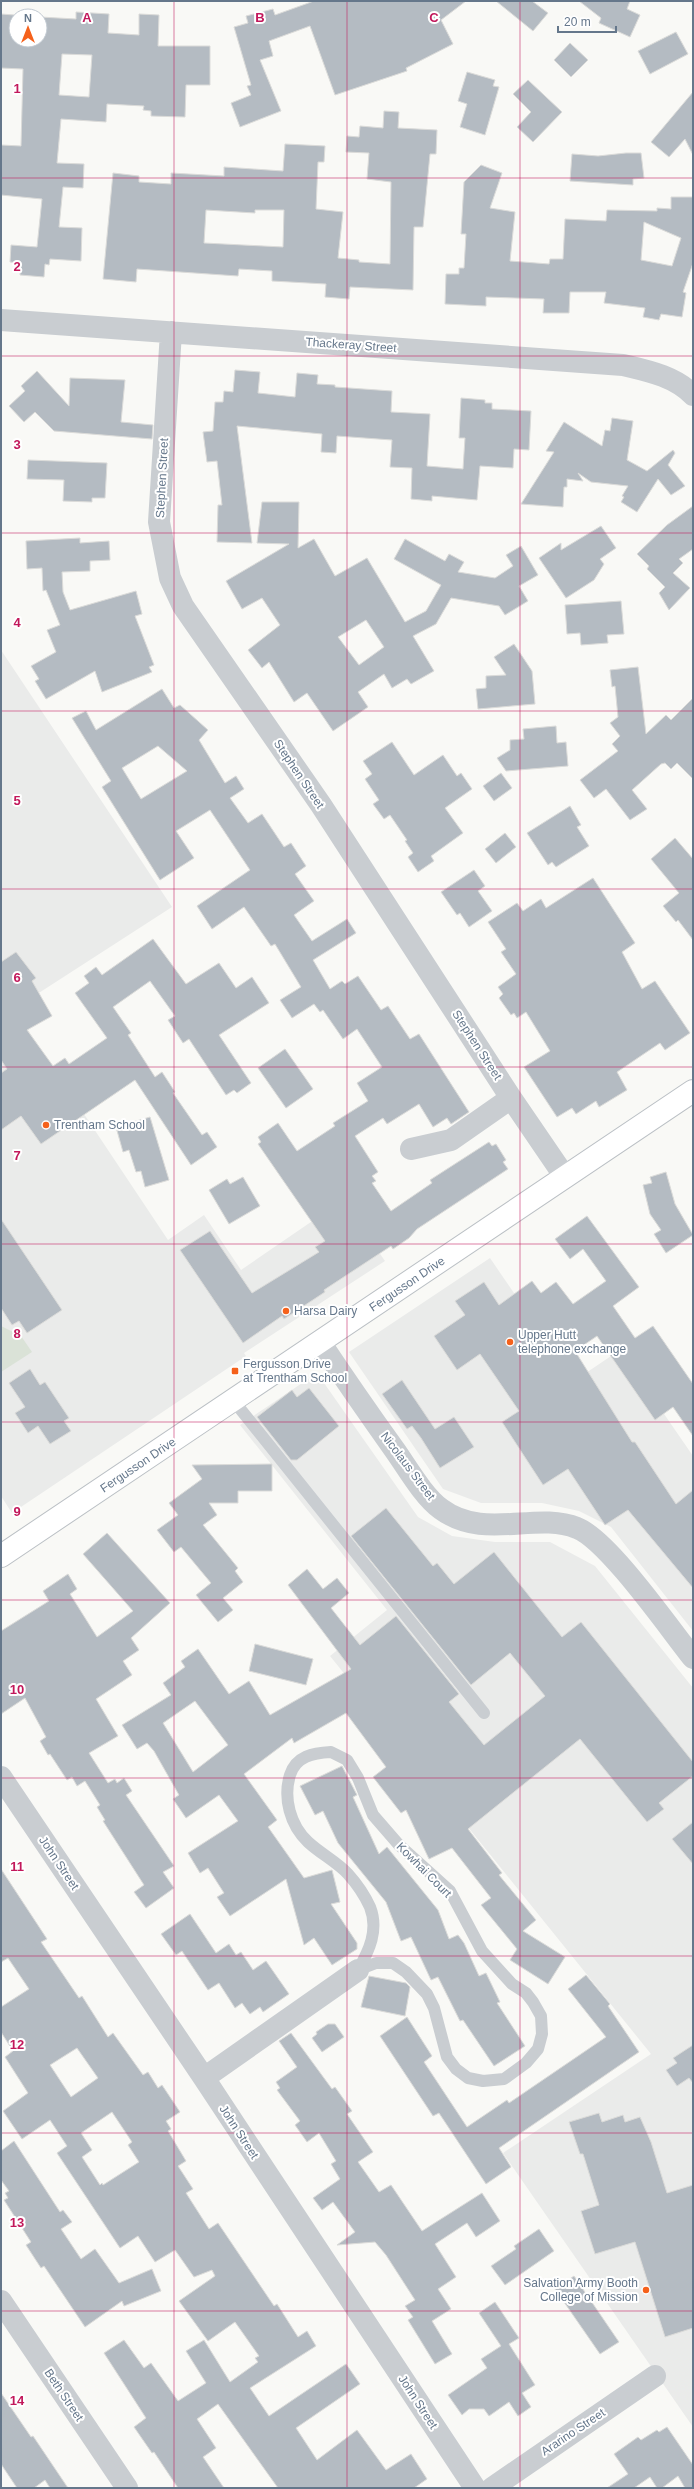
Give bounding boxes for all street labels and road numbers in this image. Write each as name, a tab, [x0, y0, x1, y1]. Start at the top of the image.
street label: Thackeray Street	[305, 335, 398, 355]
street label: Stephen Street	[153, 437, 171, 518]
street label: Stephen Street	[271, 737, 328, 812]
street label: Stephen Street	[449, 1008, 505, 1083]
street label: Fergusson Drive	[367, 1253, 448, 1314]
street label: Nicolaus Street	[378, 1429, 438, 1503]
street label: Fergusson Drive	[98, 1434, 179, 1495]
street label: John Street	[36, 1834, 82, 1893]
street label: Kowhai Court	[394, 1840, 455, 1901]
street label: John Street	[216, 2102, 262, 2162]
street label: Beth Street	[41, 2366, 87, 2424]
street label: John Street	[395, 2372, 441, 2432]
street label: Ararino Street	[538, 2405, 608, 2459]

